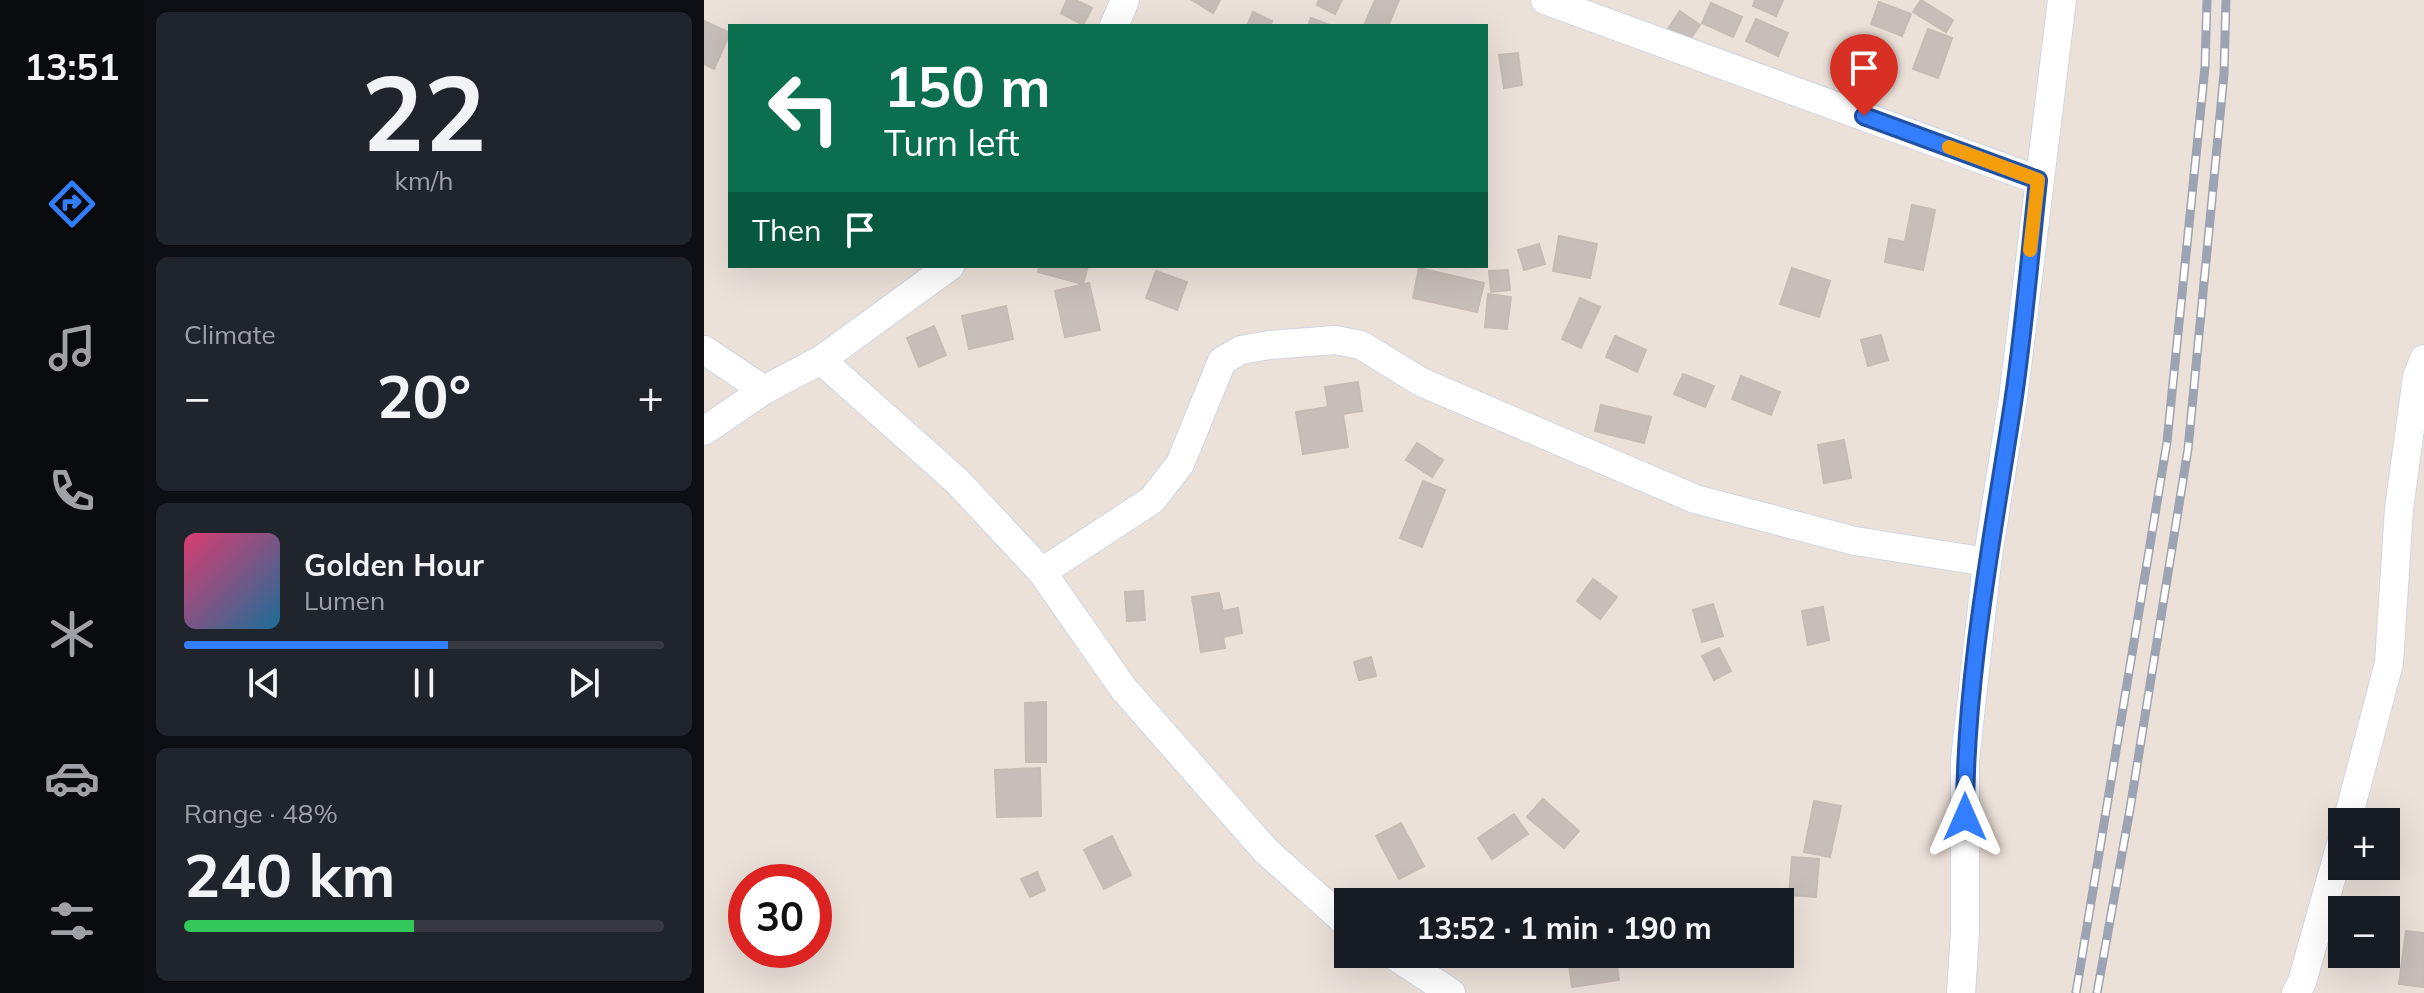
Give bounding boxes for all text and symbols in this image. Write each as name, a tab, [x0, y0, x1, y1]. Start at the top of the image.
pin	[1830, 34, 1898, 116]
text: 13:51	[24, 44, 120, 89]
text: 22	[362, 46, 486, 177]
icon: arrive	[1842, 46, 1886, 90]
text: 150 m	[884, 51, 1051, 121]
icon: left	[752, 56, 856, 160]
text: Turn left	[884, 120, 1020, 165]
text: km/h	[395, 164, 453, 197]
icon: directions	[44, 176, 100, 232]
icon: arrive	[838, 208, 882, 252]
text: Then	[752, 211, 822, 249]
text: Climate	[184, 318, 276, 351]
icon: music	[44, 320, 100, 376]
text: 20°	[377, 358, 471, 433]
text: −	[184, 369, 210, 424]
text: +	[638, 369, 664, 424]
icon: phone	[44, 463, 100, 519]
text: Golden Hour	[304, 546, 484, 584]
text: Lumen	[304, 584, 385, 617]
icon: climate	[44, 606, 100, 662]
icon: previous	[242, 661, 286, 705]
icon: pause	[402, 661, 446, 705]
icon: next	[562, 661, 606, 705]
icon: car	[44, 750, 100, 806]
position arrow	[1923, 775, 2007, 859]
text: Range · 48%	[184, 797, 338, 830]
map controls	[2328, 808, 2400, 968]
button: +	[2328, 808, 2400, 880]
text: 240 km	[184, 837, 396, 912]
speed limit sign: 30	[728, 864, 832, 968]
icon: filters	[44, 893, 100, 949]
button: −	[2328, 896, 2400, 968]
text: 13:52 · 1 min · 190 m	[1416, 909, 1712, 947]

